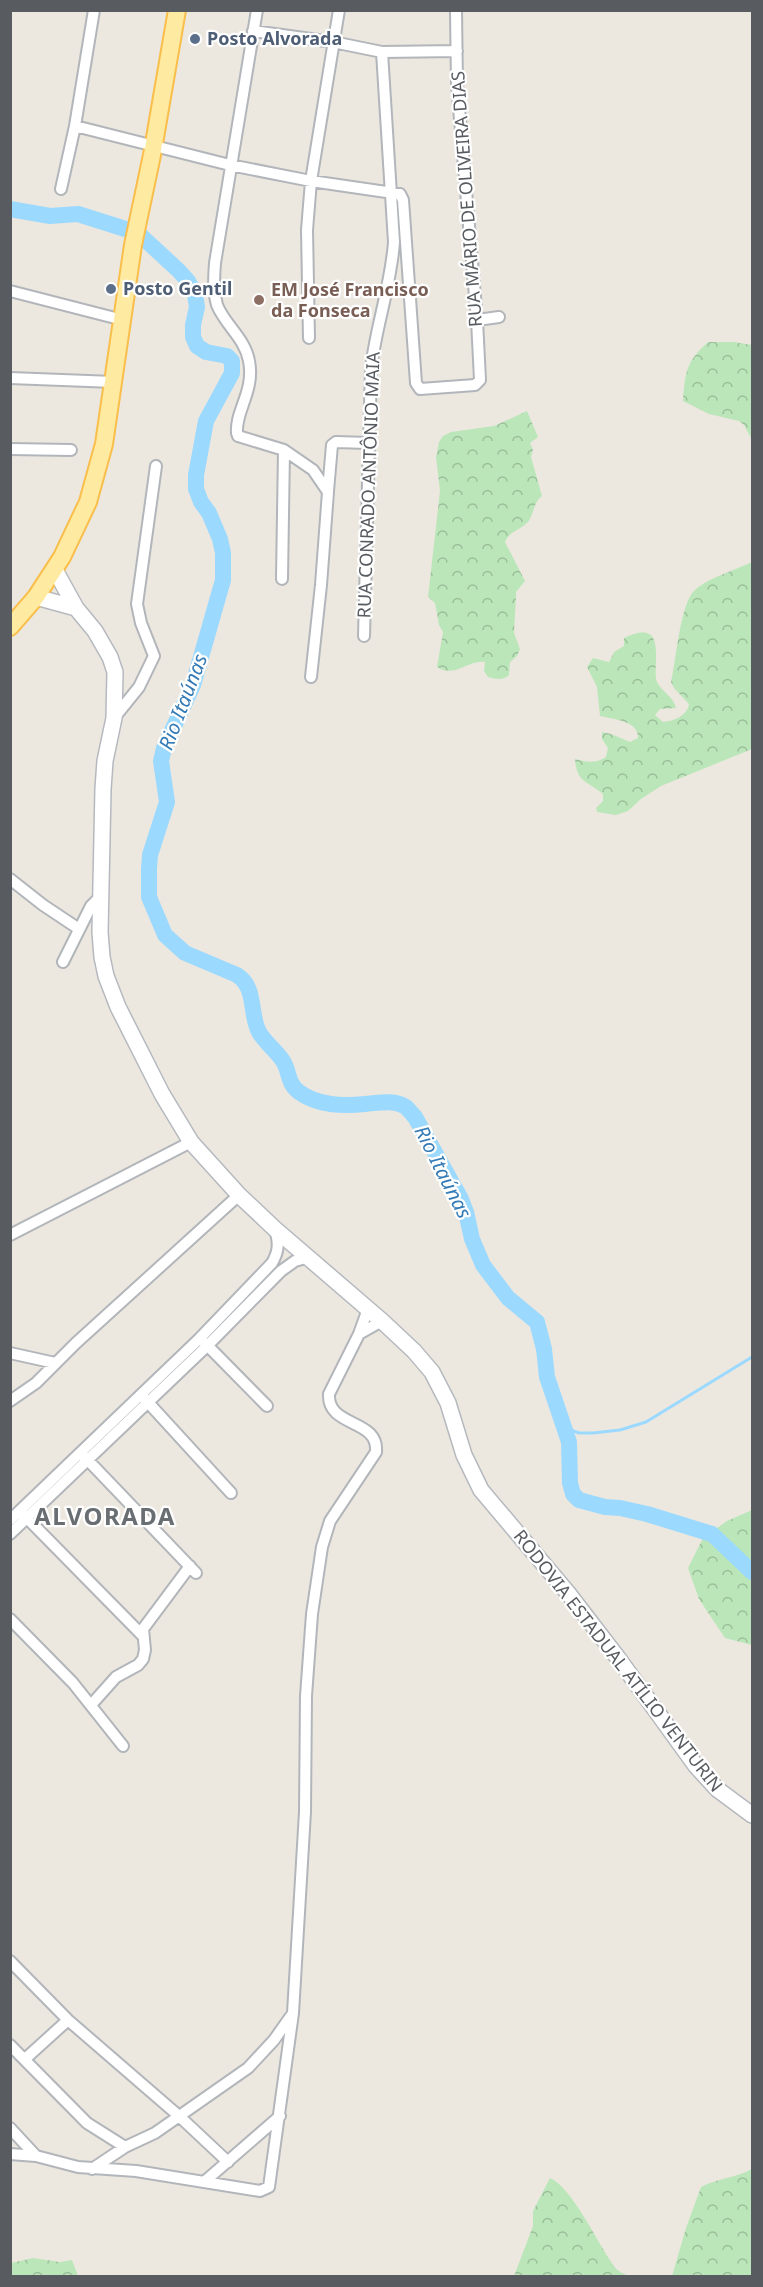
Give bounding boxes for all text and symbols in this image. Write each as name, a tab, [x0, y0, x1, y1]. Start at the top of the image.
place label: Posto Alvorada	[207, 26, 342, 50]
marker: Posto Alvorada	[188, 32, 202, 46]
street label: RUA MÁRIO DE OLIVEIRA DIAS	[445, 70, 487, 328]
place label: Posto Gentil	[123, 276, 232, 300]
place label: EM José Francisco da Fonseca	[271, 277, 429, 322]
marker: Posto Gentil	[104, 282, 118, 296]
marker: EM José Francisco da Fonseca	[252, 293, 266, 307]
street label: RUA CONRADO ANTÔNIO MAIA	[351, 351, 385, 619]
water label: Rio Itaúnas	[152, 650, 213, 754]
water label: Rio Itaúnas	[409, 1121, 478, 1223]
district label: ALVORADA	[34, 1499, 176, 1532]
street label: RODOVIA ESTADUAL ATÍLIO VENTURIN	[509, 1524, 729, 1796]

